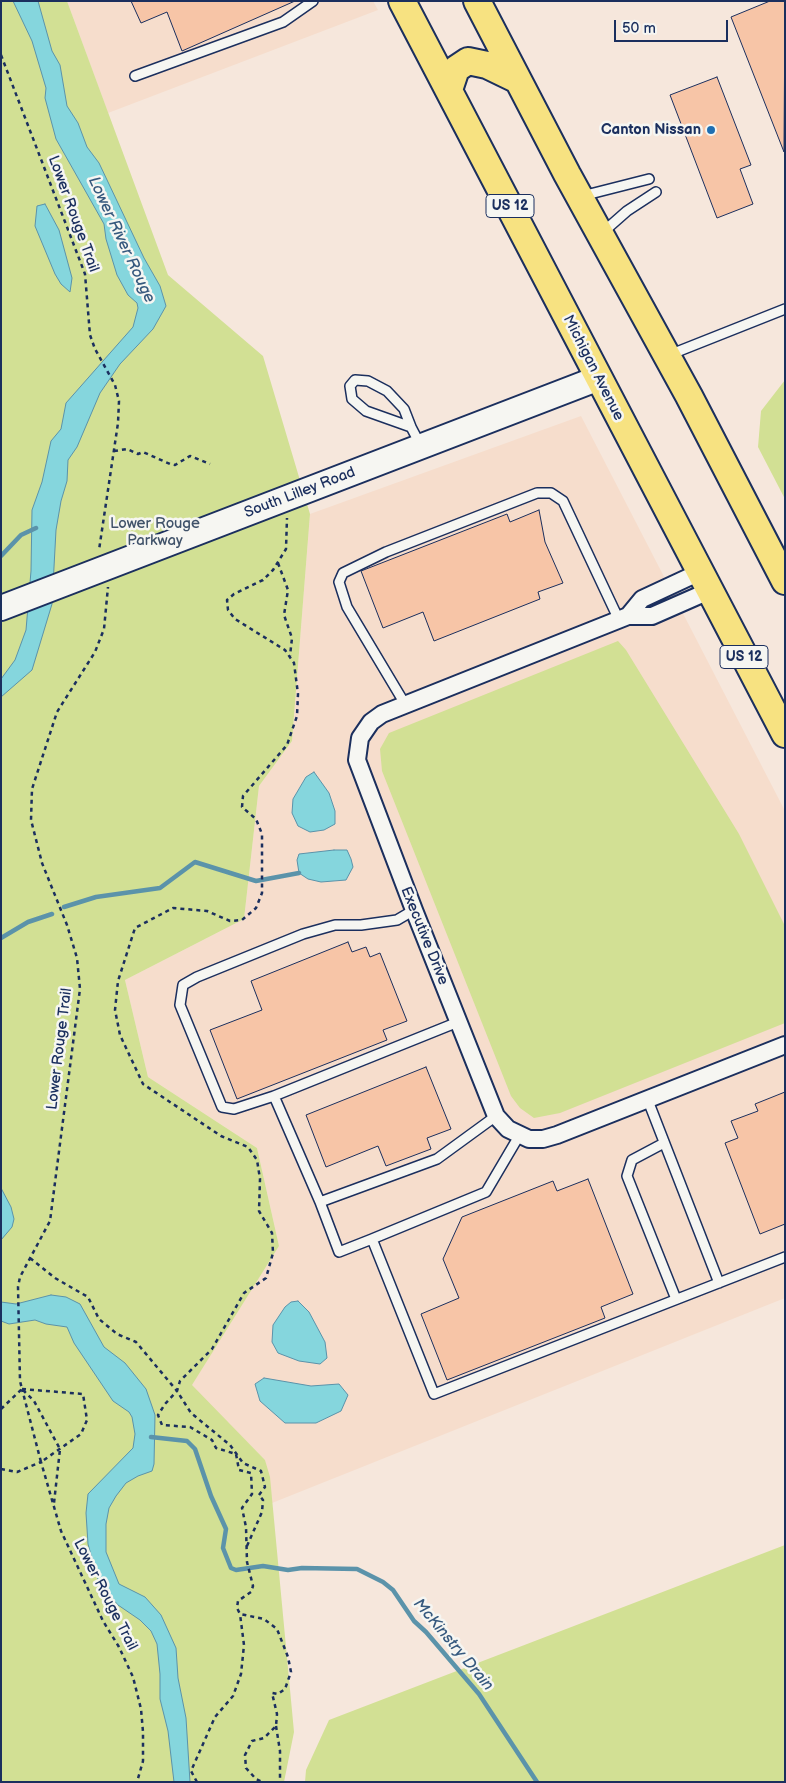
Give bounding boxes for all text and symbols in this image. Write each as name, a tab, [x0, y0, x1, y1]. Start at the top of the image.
scale bar	[616, 10, 730, 42]
text: 50 m	[622, 19, 656, 38]
place label: Canton Nissan	[601, 121, 701, 139]
marker: Canton Nissan	[705, 124, 717, 136]
street label: Lower Rouge Trail	[44, 153, 102, 275]
water label: Lower River Rouge	[83, 174, 159, 306]
road number: US 12	[486, 195, 534, 218]
street label: Michigan Avenue	[559, 312, 627, 424]
street label: South Lilley Road	[242, 464, 358, 522]
park label: Lower Rouge Parkway	[110, 515, 200, 550]
road number: US 12	[720, 646, 768, 669]
street label: Executive Drive	[396, 884, 452, 988]
street label: Lower Rouge Trail	[44, 987, 76, 1111]
street label: Lower Rouge Trail	[69, 1536, 141, 1654]
water label: McKinstry Drain	[409, 1595, 497, 1695]

